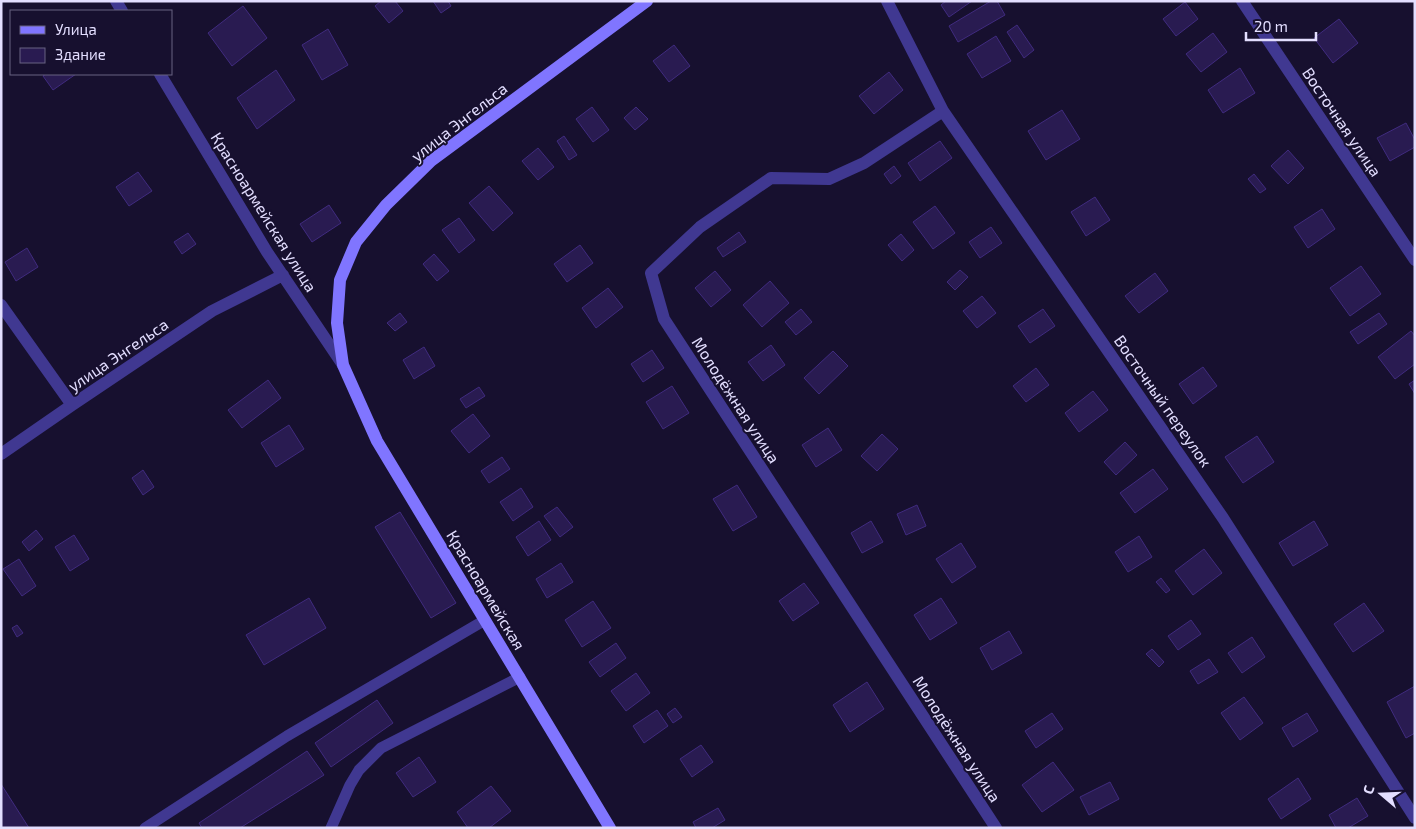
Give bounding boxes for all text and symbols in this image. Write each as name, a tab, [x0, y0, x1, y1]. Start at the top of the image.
legend	[10, 10, 172, 75]
scale bar	[1246, 10, 1316, 42]
text: 20 m	[1254, 17, 1288, 35]
text: Улица	[55, 20, 97, 38]
text: Здание	[55, 45, 106, 63]
street label: Восточная улица	[1298, 64, 1386, 180]
street label: улица Энгельса	[407, 78, 511, 166]
street label: Красноармейская улица	[207, 129, 321, 295]
street label: улица Энгельса	[64, 314, 172, 396]
street label: Восточный переулок	[1110, 331, 1216, 471]
street label: Молодёжная улица	[688, 333, 784, 467]
street label: Красноармейская	[443, 526, 530, 653]
street label: Молодёжная улица	[909, 672, 1005, 806]
north arrow	[1356, 769, 1406, 819]
text: С	[1359, 783, 1378, 796]

